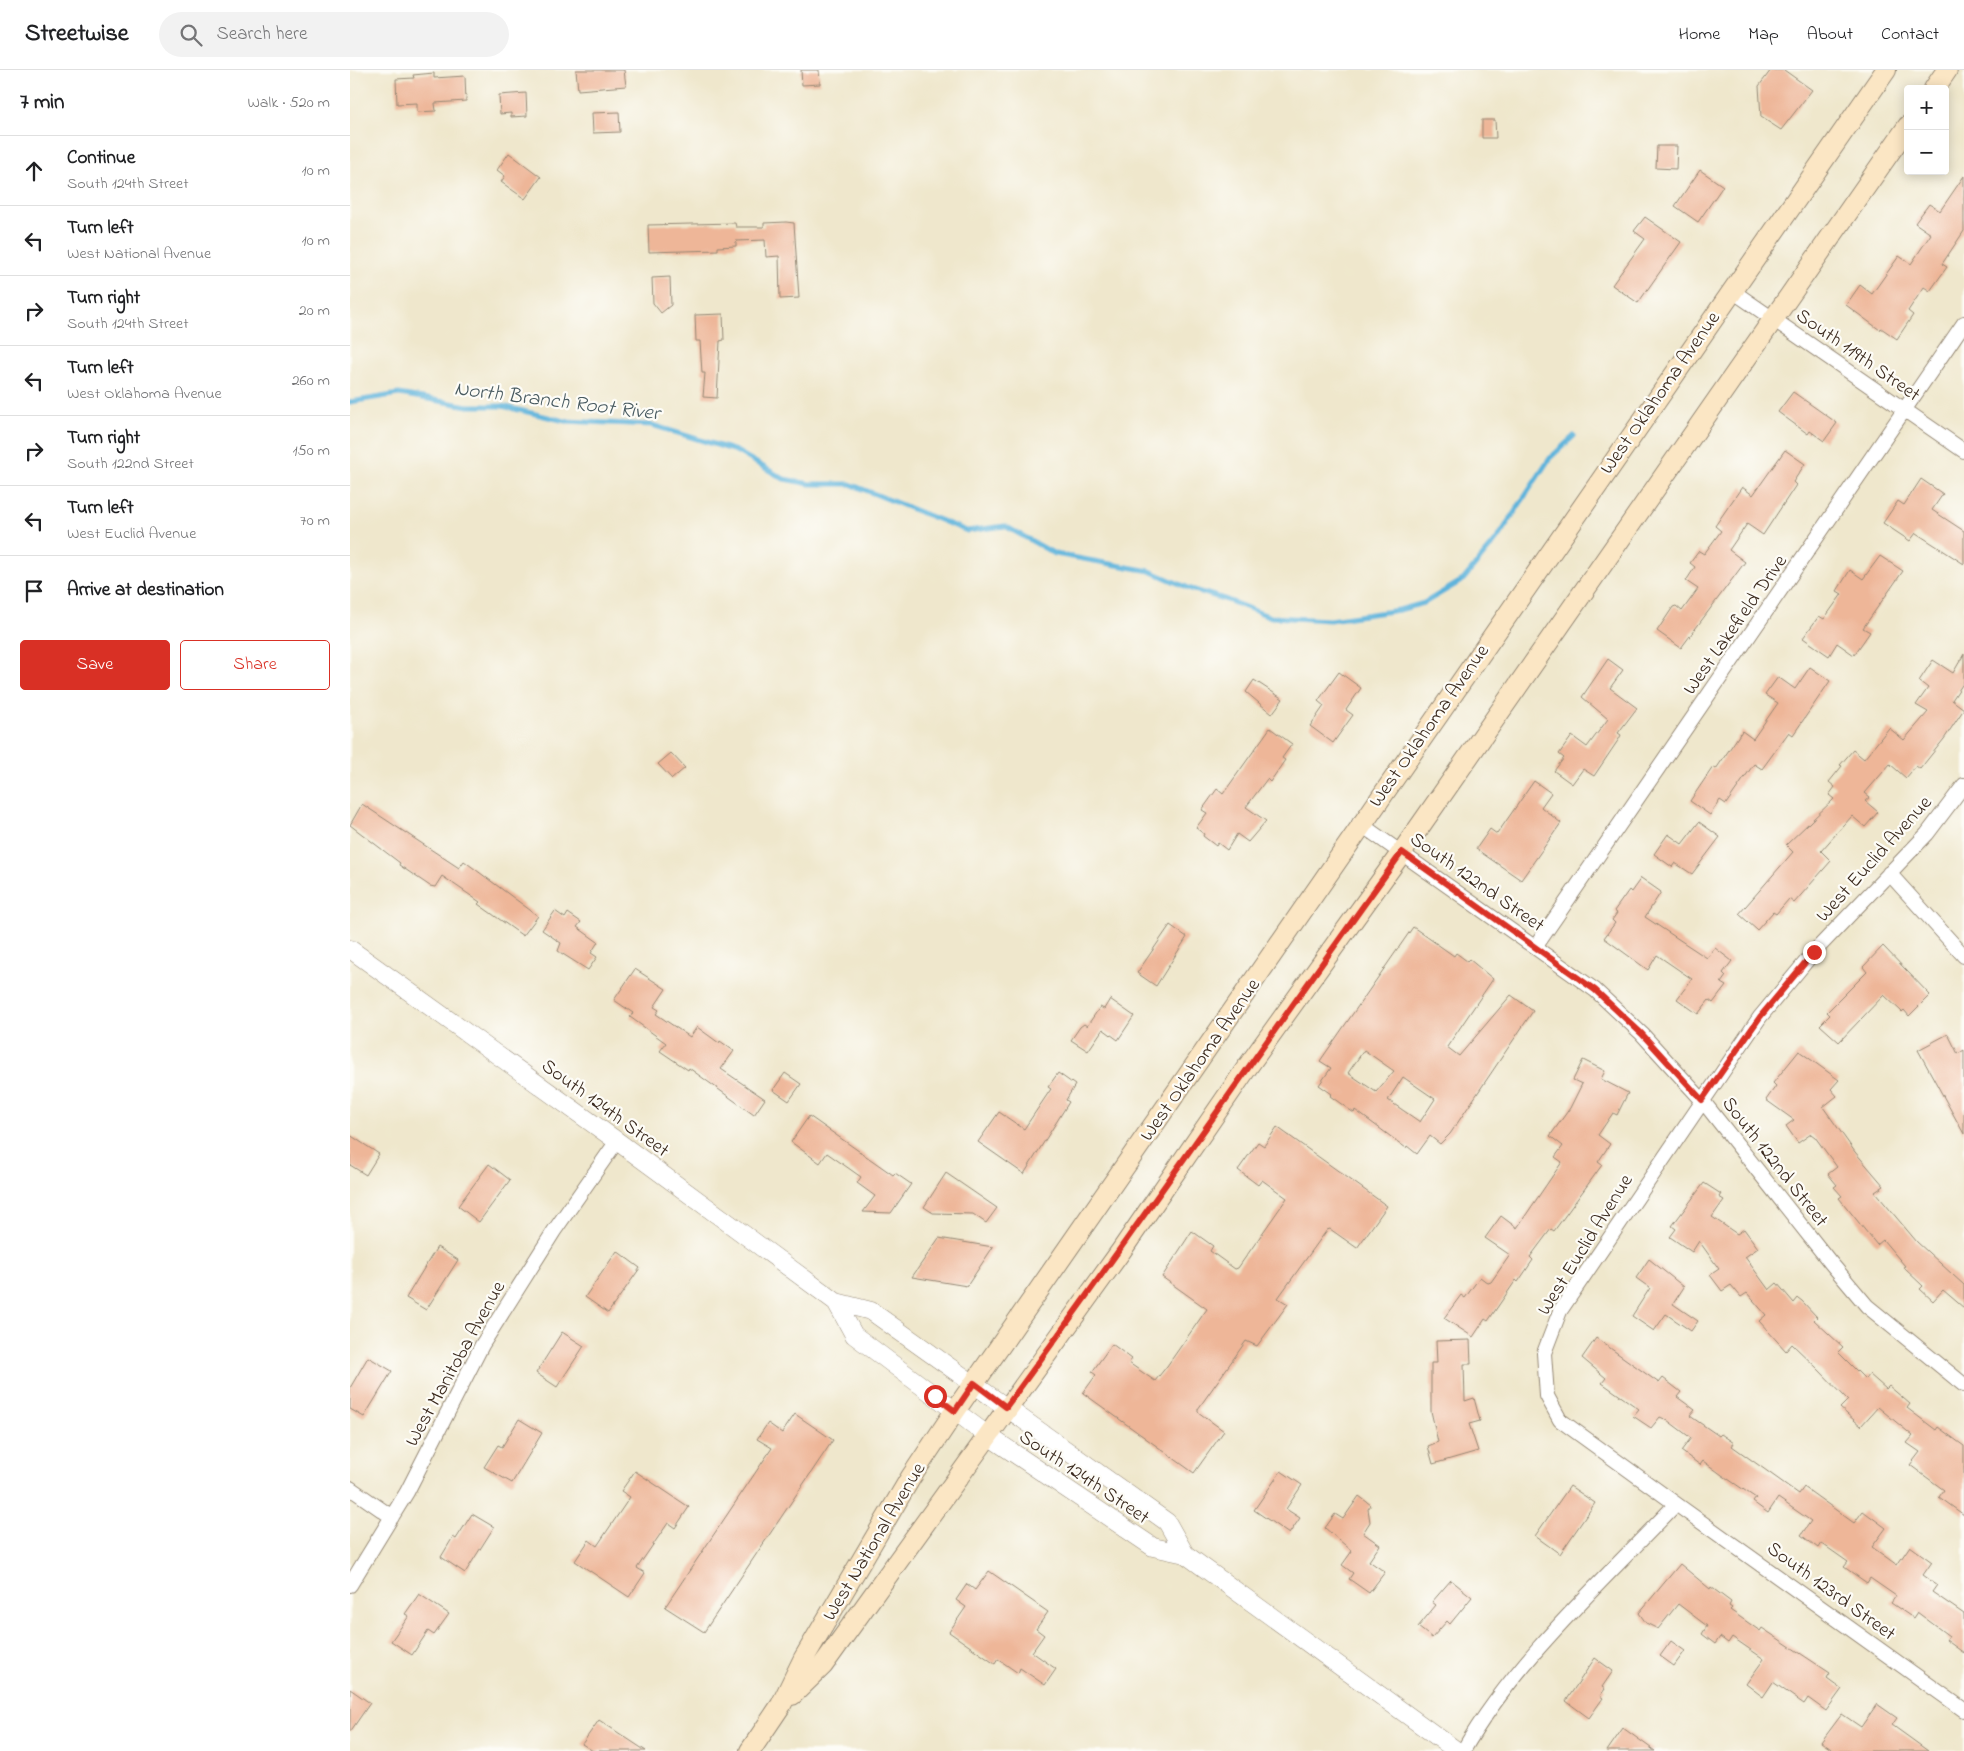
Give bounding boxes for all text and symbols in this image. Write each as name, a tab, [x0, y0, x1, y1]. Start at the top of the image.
search box	[159, 12, 509, 57]
text: Streetwise	[25, 17, 129, 52]
icon: search	[177, 21, 205, 49]
text: Search here	[217, 21, 308, 48]
text: Home	[1679, 22, 1720, 48]
text: Map	[1748, 22, 1779, 48]
text: About	[1807, 22, 1853, 48]
text: Contact	[1881, 22, 1939, 48]
map controls	[1904, 85, 1949, 175]
button: +	[1904, 85, 1949, 130]
text: 7 min	[20, 88, 64, 118]
text: Walk · 520 m	[247, 91, 330, 115]
button: −	[1904, 130, 1949, 175]
text: Continue	[67, 145, 135, 172]
icon: ahead	[20, 157, 48, 185]
text: 10 m	[302, 159, 330, 183]
text: South 124th Street	[67, 172, 189, 196]
text: Turn left	[67, 215, 134, 242]
icon: left	[20, 227, 48, 255]
text: 10 m	[302, 229, 330, 253]
text: West National Avenue	[67, 242, 211, 266]
text: Turn right	[67, 285, 140, 312]
icon: right	[20, 297, 48, 325]
text: 20 m	[299, 299, 330, 323]
street label: South 119th Street	[1789, 302, 1926, 410]
street label: West Oklahoma Avenue	[1594, 306, 1728, 481]
text: South 124th Street	[67, 312, 189, 336]
text: Turn left	[67, 355, 134, 382]
icon: left	[20, 367, 48, 395]
text: 260 m	[292, 369, 330, 393]
water label: North Branch Root River	[452, 375, 664, 430]
text: West Oklahoma Avenue	[67, 382, 222, 406]
text: Turn right	[67, 425, 140, 452]
icon: right	[20, 437, 48, 465]
text: 150 m	[292, 439, 330, 463]
text: South 122nd Street	[67, 452, 194, 476]
text: Turn left	[67, 495, 134, 522]
icon: left	[20, 507, 48, 535]
text: 70 m	[300, 509, 330, 533]
text: West Euclid Avenue	[67, 522, 196, 546]
street label: West Lakefield Drive	[1677, 549, 1795, 702]
icon: arrive	[20, 577, 48, 605]
text: Arrive at destination	[67, 577, 224, 604]
street label: West Oklahoma Avenue	[1363, 639, 1497, 814]
button: Save	[20, 640, 170, 690]
button: Share	[180, 640, 330, 690]
street label: West Euclid Avenue	[1810, 790, 1940, 929]
street label: South 122nd Street	[1403, 826, 1550, 941]
route end	[1803, 941, 1826, 964]
street label: West Oklahoma Avenue	[1134, 973, 1268, 1148]
street label: South 124th Street	[535, 1053, 675, 1166]
street label: South 122nd Street	[1714, 1091, 1834, 1234]
street label: West Euclid Avenue	[1531, 1169, 1641, 1322]
street label: West Manitoba Avenue	[399, 1276, 514, 1452]
route start	[924, 1385, 947, 1408]
street label: South 124th Street	[1012, 1424, 1155, 1533]
street label: West National Avenue	[816, 1458, 934, 1627]
street label: South 123rd Street	[1760, 1535, 1901, 1649]

